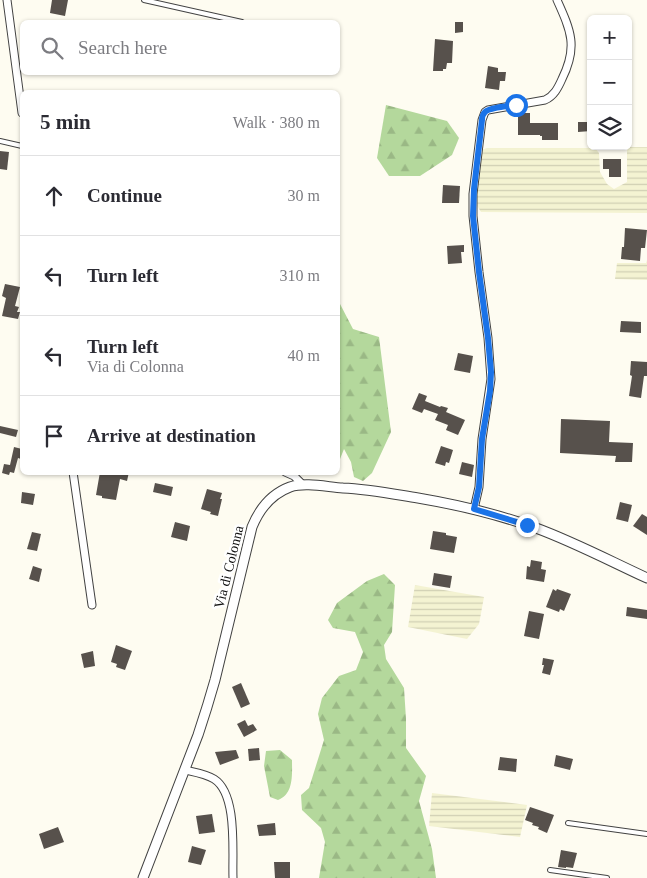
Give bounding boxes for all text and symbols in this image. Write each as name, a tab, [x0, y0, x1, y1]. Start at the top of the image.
map controls	[587, 15, 632, 150]
button: +	[587, 15, 632, 60]
search box	[20, 20, 340, 75]
icon: search	[38, 34, 66, 62]
text: Search here	[78, 37, 167, 58]
button: −	[587, 60, 632, 105]
route start	[505, 94, 528, 117]
button: layers	[587, 105, 632, 150]
text: 5 min	[40, 110, 91, 134]
text: Walk · 380 m	[233, 114, 320, 131]
icon: ahead	[40, 182, 68, 210]
text: Continue	[87, 185, 162, 206]
text: 30 m	[288, 187, 320, 204]
icon: left	[40, 262, 68, 290]
text: Turn left	[87, 265, 159, 286]
text: 310 m	[280, 267, 320, 284]
text: Turn left	[87, 336, 159, 357]
icon: left	[40, 342, 68, 370]
text: 40 m	[288, 347, 320, 364]
text: Via di Colonna	[87, 358, 184, 375]
icon: arrive	[40, 422, 68, 450]
text: Arrive at destination	[87, 425, 256, 446]
route end	[516, 514, 539, 537]
street label: Via di Colonna	[211, 523, 247, 610]

